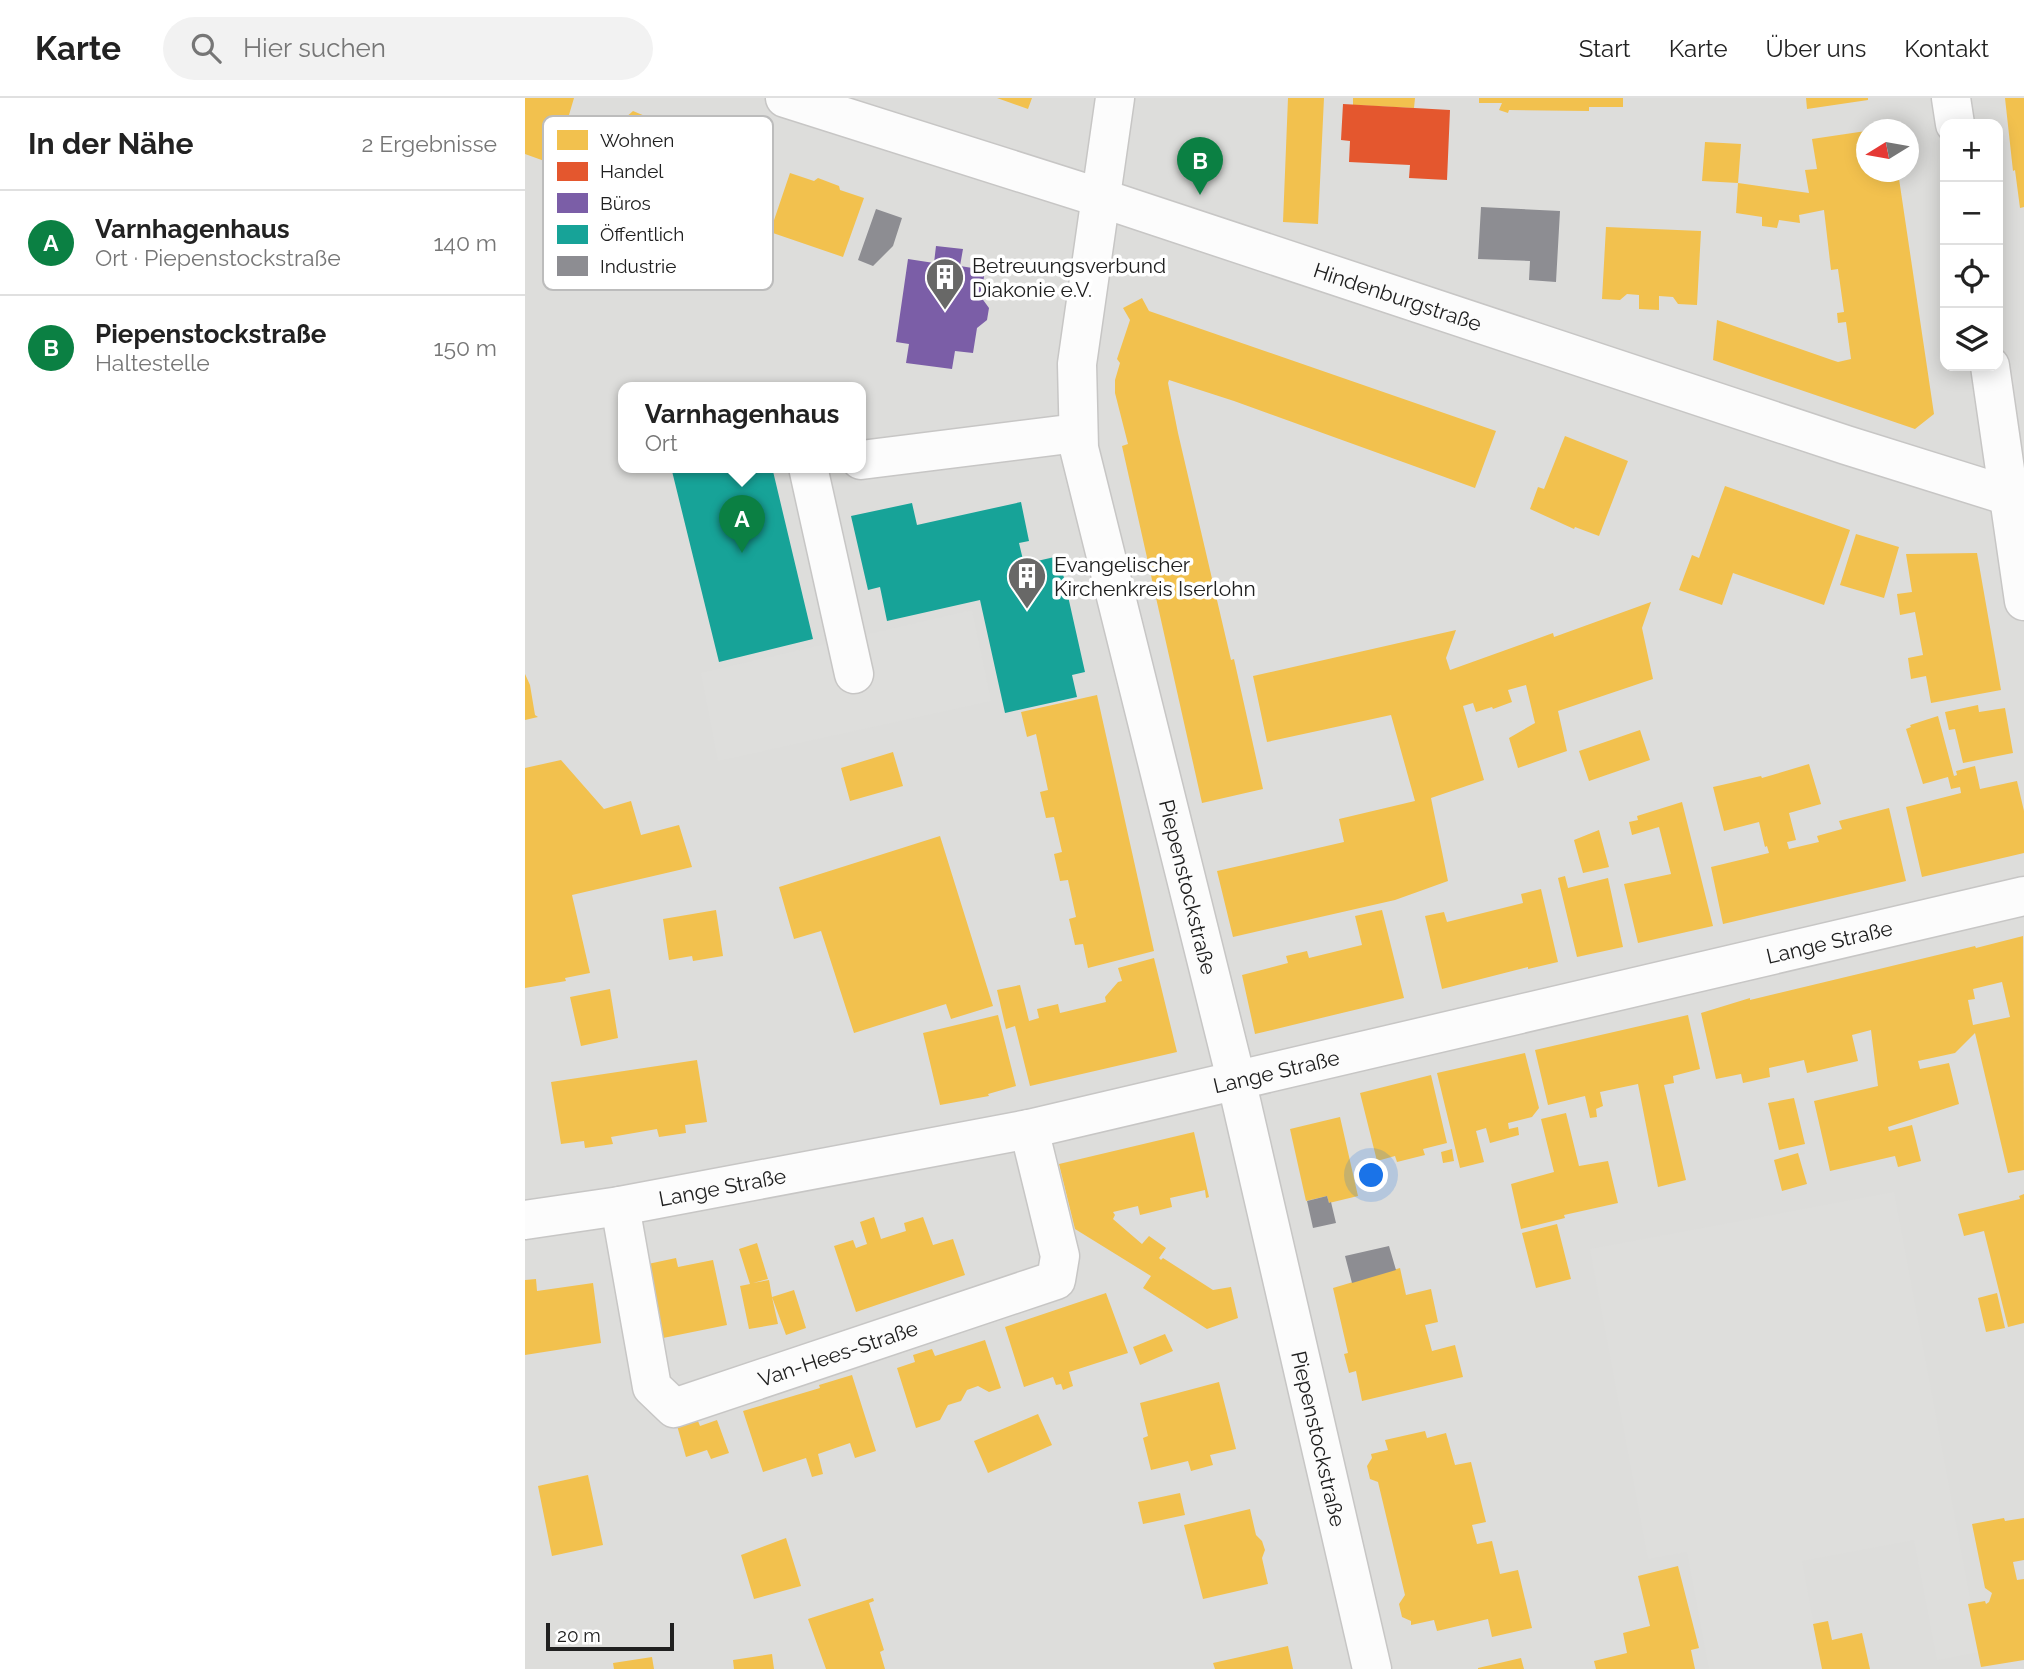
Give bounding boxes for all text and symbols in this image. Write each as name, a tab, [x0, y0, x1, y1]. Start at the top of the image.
search box	[163, 17, 653, 80]
text: Karte	[35, 29, 121, 68]
icon: search	[187, 29, 225, 67]
text: Hier suchen	[243, 33, 386, 63]
text: Start	[1579, 34, 1631, 63]
text: Karte	[1669, 34, 1728, 63]
text: Über uns	[1766, 34, 1866, 63]
text: Kontakt	[1904, 34, 1989, 63]
legend	[543, 116, 773, 290]
north arrow	[1856, 119, 1919, 182]
map controls	[1940, 119, 2003, 371]
button: +	[1940, 119, 2003, 182]
text: In der Nähe	[28, 126, 193, 161]
text: Wohnen	[600, 129, 674, 151]
text: 2 Ergebnisse	[361, 130, 497, 157]
pin: B	[1177, 137, 1223, 195]
text: Handel	[600, 160, 664, 182]
button: −	[1940, 182, 2003, 245]
text: Büros	[600, 192, 651, 214]
text: Varnhagenhaus	[95, 214, 290, 244]
text: Öffentlich	[600, 223, 684, 245]
text: A	[43, 229, 59, 256]
text: 140 m	[434, 229, 497, 256]
text: Ort · Piepenstockstraße	[95, 244, 341, 271]
button: locate	[1940, 245, 2003, 308]
place label: Betreuungsverbund Diakonie e.V.	[972, 253, 1166, 302]
text: Industrie	[600, 255, 676, 277]
building icon: Betreuungsverbund Diakonie e.V.	[924, 256, 966, 311]
street label: Hindenburgstraße	[1311, 257, 1485, 336]
button: layers	[1940, 308, 2003, 371]
text: Piepenstockstraße	[95, 319, 326, 349]
text: B	[43, 334, 59, 361]
text: 150 m	[434, 334, 497, 361]
text: Haltestelle	[95, 349, 210, 376]
popup	[618, 382, 866, 473]
text: Varnhagenhaus	[645, 399, 839, 429]
text: Ort	[645, 429, 678, 456]
pin: A	[719, 495, 765, 553]
place label: Evangelischer Kirchenkreis Iserlohn	[1054, 552, 1256, 601]
building icon: Evangelischer Kirchenkreis Iserlohn	[1006, 555, 1048, 610]
street label: Piepenstockstraße	[1154, 797, 1222, 977]
street label: Lange Straße	[1764, 915, 1895, 968]
street label: Lange Straße	[1210, 1044, 1342, 1098]
your location	[1354, 1158, 1388, 1192]
street label: Lange Straße	[657, 1163, 788, 1211]
street label: Van-Hees-Straße	[755, 1315, 921, 1391]
street label: Piepenstockstraße	[1287, 1348, 1351, 1529]
scale bar	[546, 1620, 674, 1652]
text: 20 m	[557, 1624, 601, 1646]

